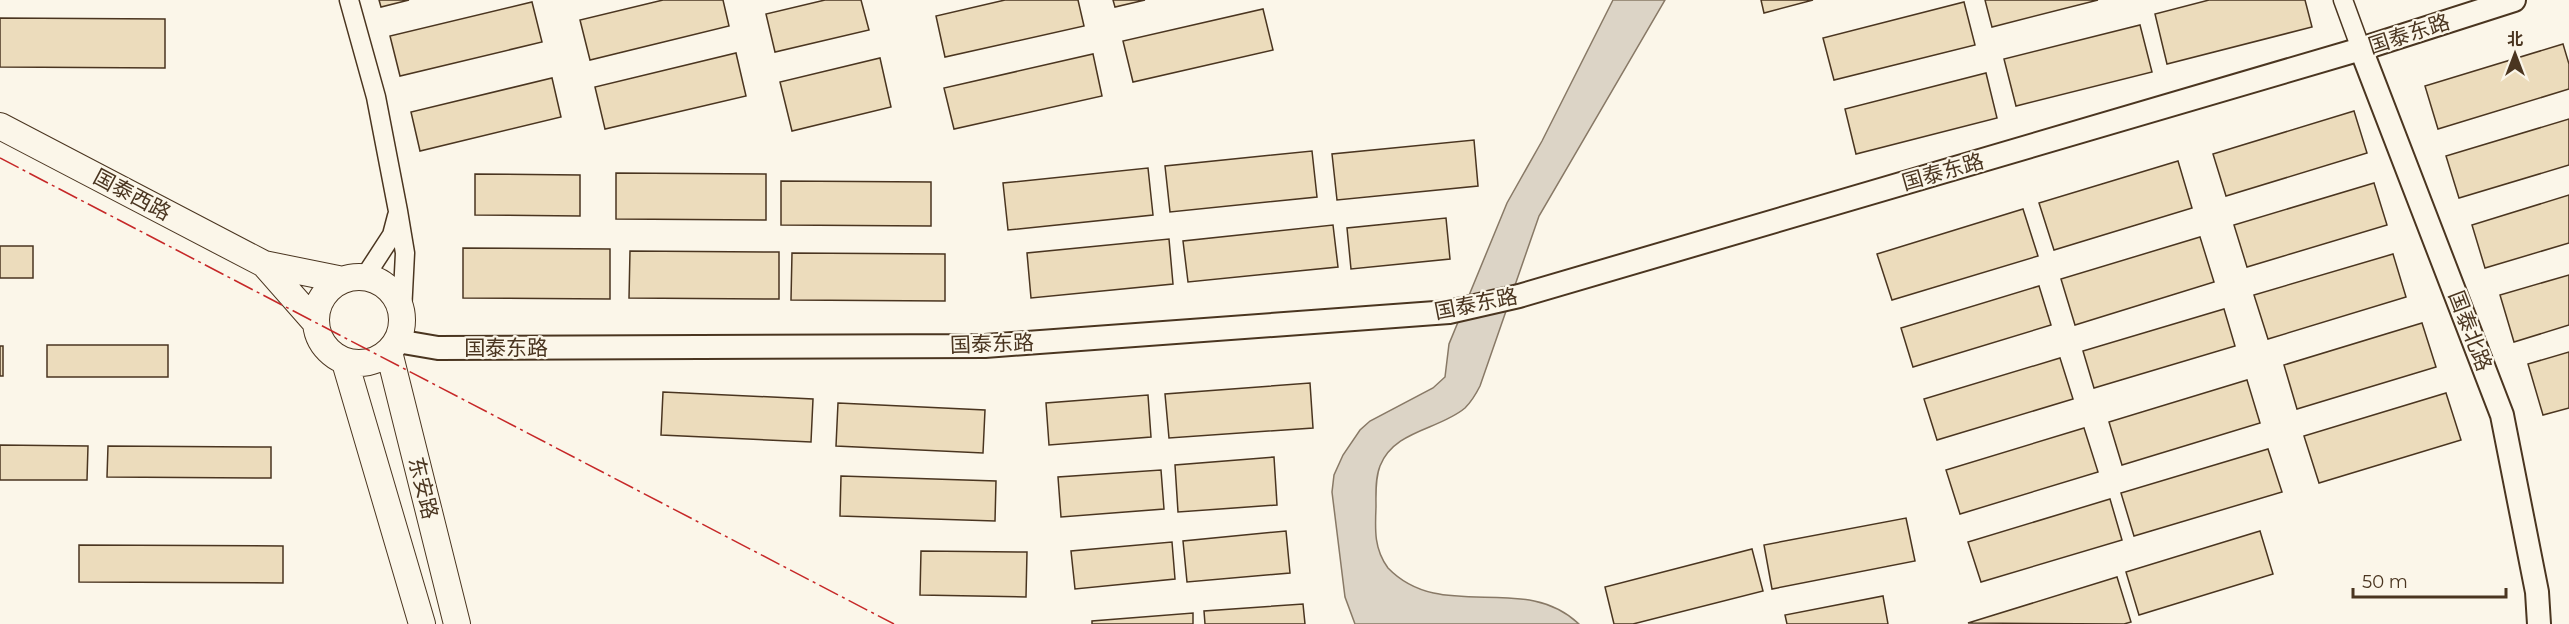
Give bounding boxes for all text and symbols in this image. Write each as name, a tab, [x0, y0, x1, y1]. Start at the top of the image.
street label: 国泰东路	[2365, 9, 2453, 58]
north arrow	[2485, 24, 2545, 84]
text: 北	[2507, 30, 2523, 49]
street label: 国泰东路	[1899, 148, 1987, 195]
street label: 国泰西路	[89, 164, 175, 225]
street label: 国泰东路	[1432, 283, 1520, 324]
street label: 国泰北路	[2444, 287, 2497, 375]
street label: 国泰东路	[950, 330, 1034, 357]
street label: 国泰东路	[464, 335, 548, 360]
street label: 东安路	[404, 454, 443, 521]
scale bar	[2353, 561, 2506, 599]
text: 50 m	[2362, 571, 2408, 593]

